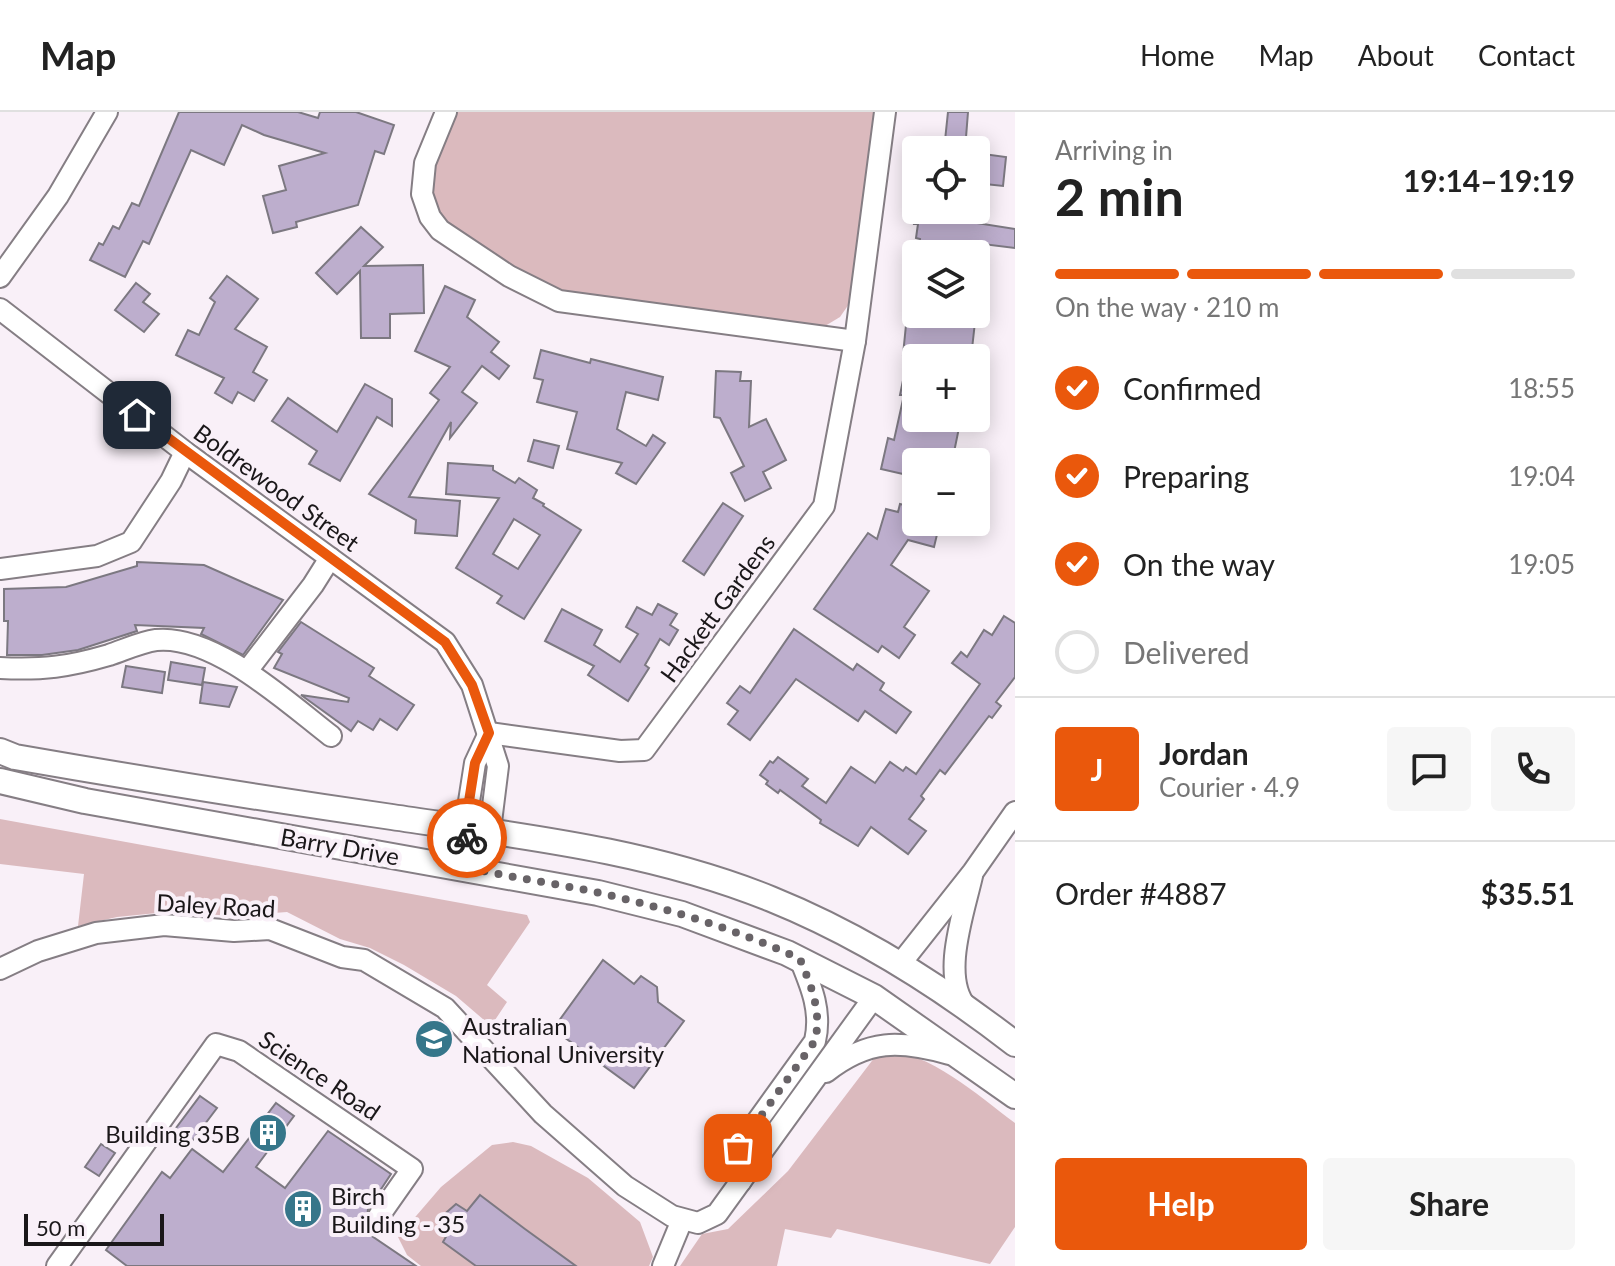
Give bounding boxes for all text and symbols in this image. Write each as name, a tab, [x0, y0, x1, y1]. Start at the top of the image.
text: Map	[40, 32, 116, 78]
text: Home	[1140, 38, 1215, 72]
text: Map	[1259, 38, 1314, 72]
text: About	[1358, 38, 1434, 72]
text: Contact	[1478, 38, 1575, 72]
text: Arriving in	[1055, 134, 1173, 166]
map controls	[902, 136, 990, 536]
button: locate	[902, 136, 990, 224]
text: 19:14–19:19	[1403, 162, 1575, 198]
text: 2 min	[1055, 165, 1184, 227]
button: layers	[902, 240, 990, 328]
text: On the way · 210 m	[1055, 291, 1279, 323]
button: +	[902, 344, 990, 432]
icon: check	[1055, 366, 1099, 410]
text: Confirmed	[1123, 370, 1262, 406]
text: 18:55	[1508, 372, 1575, 404]
pin	[103, 381, 171, 449]
icon: home	[115, 393, 159, 437]
street label: Boldrewood Street	[189, 417, 366, 557]
button: −	[902, 448, 990, 536]
icon: check	[1055, 454, 1099, 498]
text: Preparing	[1123, 458, 1249, 494]
text: 19:04	[1508, 460, 1575, 492]
street label: Hackett Gardens	[654, 528, 780, 688]
icon: check	[1055, 542, 1099, 586]
text: On the way	[1123, 546, 1275, 582]
text: 19:05	[1508, 548, 1575, 580]
text: Delivered	[1123, 634, 1250, 670]
button: chat	[1387, 727, 1471, 811]
button: phone	[1491, 727, 1575, 811]
text: Jordan	[1159, 735, 1249, 771]
text: J	[1091, 751, 1103, 787]
text: Courier · 4.9	[1159, 771, 1300, 803]
courier	[427, 798, 507, 878]
icon: bike	[445, 816, 489, 860]
street label: Barry Drive	[278, 821, 402, 871]
text: Order #4887	[1055, 875, 1227, 911]
text: $35.51	[1481, 875, 1575, 911]
street label: Daley Road	[156, 887, 276, 923]
place label: Australian National University	[462, 1011, 665, 1068]
school or university icon: Australian National University	[413, 1018, 455, 1060]
street label: Science Road	[254, 1024, 386, 1126]
building icon: Building 35B	[247, 1112, 289, 1154]
pin	[704, 1114, 772, 1182]
place label: Building 35B	[105, 1119, 240, 1148]
icon: bag	[716, 1126, 760, 1170]
button: Help	[1055, 1158, 1307, 1250]
button: Share	[1323, 1158, 1575, 1250]
place label: Birch Building - 35	[331, 1181, 465, 1238]
building icon: Birch Building - 35	[282, 1188, 324, 1230]
scale bar	[24, 1210, 164, 1246]
text: 50 m	[36, 1214, 85, 1241]

